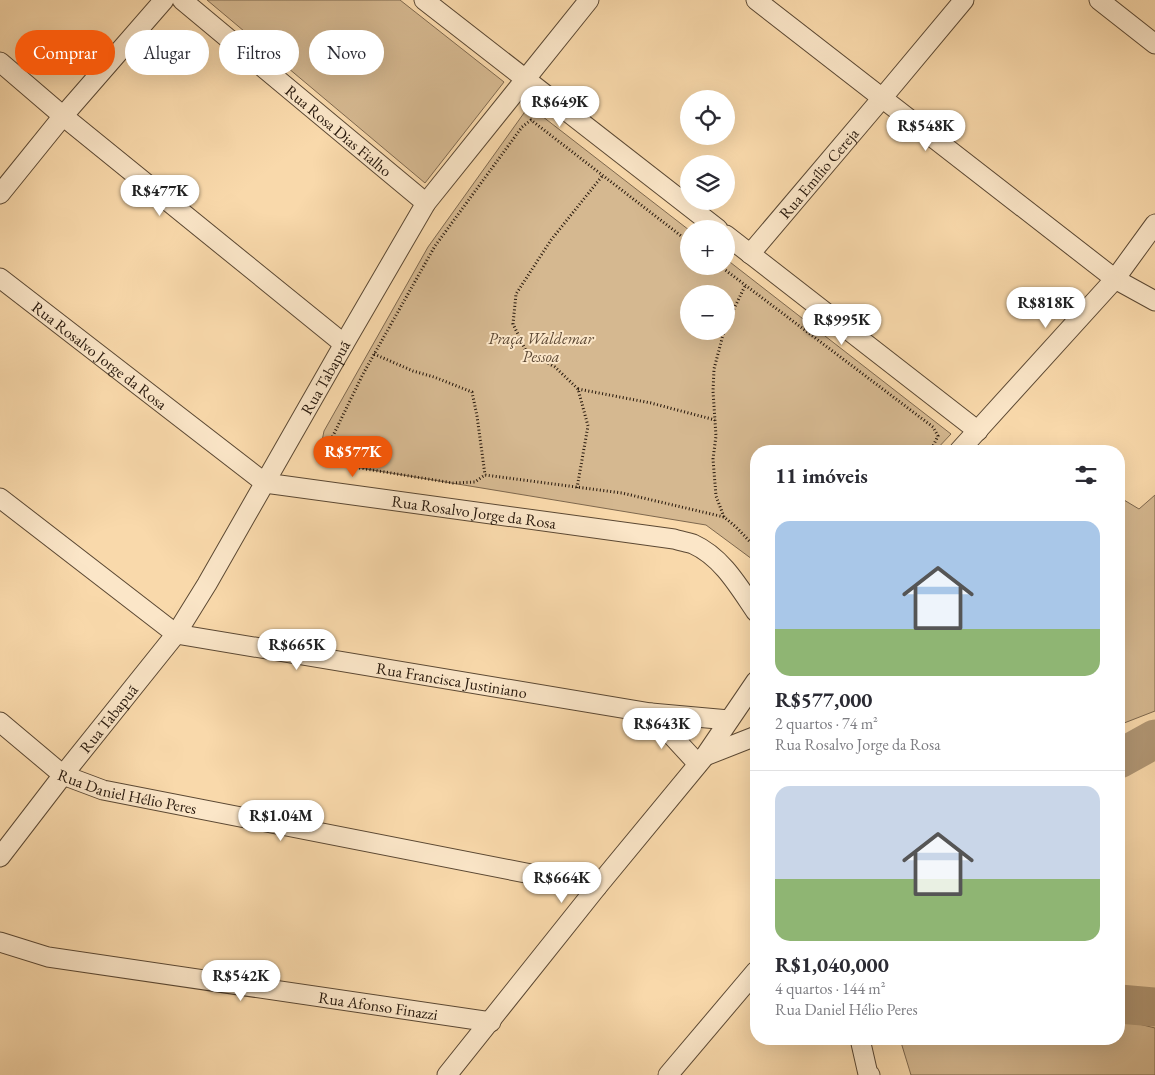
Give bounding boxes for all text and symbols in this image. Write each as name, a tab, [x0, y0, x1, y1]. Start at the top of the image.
chip: Comprar	[15, 30, 115, 75]
chip: Alugar	[125, 30, 209, 75]
chip: Filtros	[219, 30, 299, 75]
chip: Novo	[309, 30, 384, 75]
street label: Rua Rosa Dias Fialho	[281, 80, 397, 181]
pin: R$649K	[519, 86, 601, 128]
map controls	[680, 90, 735, 340]
button: locate	[680, 90, 735, 145]
text: R$649K	[531, 91, 589, 112]
pin: R$548K	[885, 110, 967, 152]
text: R$548K	[897, 115, 955, 136]
street label: Rua Emílio Cereja	[774, 123, 863, 223]
button: layers	[680, 155, 735, 210]
pin: R$477K	[119, 174, 201, 217]
text: R$477K	[131, 180, 189, 201]
button: +	[680, 220, 735, 275]
button: −	[680, 285, 735, 340]
pin: R$818K	[1005, 286, 1087, 329]
text: R$818K	[1017, 292, 1075, 313]
street label: Rua Rosalvo Jorge da Rosa	[28, 296, 172, 414]
pin: R$995K	[801, 304, 883, 346]
text: R$995K	[813, 309, 871, 330]
park label: Praça Waldemar Pessoa	[488, 328, 595, 367]
street label: Rua Tabapuã	[295, 336, 355, 418]
pin: R$577K	[312, 436, 394, 478]
text: R$577K	[324, 441, 382, 462]
icon: filters	[1072, 461, 1100, 489]
text: 11 imóveis	[775, 462, 868, 489]
street label: Rua Rosalvo Jorge da Rosa	[391, 490, 558, 533]
icon: home	[893, 553, 983, 643]
pin: R$665K	[256, 628, 338, 671]
text: R$665K	[268, 634, 326, 655]
street label: Rua Francisca Justiniano	[375, 657, 529, 703]
street label: Rua Tabapuã	[74, 679, 143, 757]
text: R$577,000	[775, 686, 872, 713]
pin: R$643K	[621, 708, 703, 750]
text: R$643K	[633, 713, 691, 734]
text: 2 quartos · 74 m²	[775, 713, 878, 734]
text: Rua Rosalvo Jorge da Rosa	[775, 734, 941, 755]
street label: Rua Daniel Hélio Peres	[55, 764, 199, 819]
pin: R$1.04M	[235, 800, 327, 842]
text: R$1.04M	[249, 805, 313, 826]
icon: home	[893, 819, 983, 909]
pin: R$664K	[521, 862, 603, 904]
text: R$664K	[533, 867, 591, 888]
text: R$1,040,000	[775, 951, 889, 978]
pin: R$542K	[200, 960, 282, 1002]
text: R$542K	[212, 965, 270, 986]
text: 4 quartos · 144 m²	[775, 978, 886, 999]
street label: Rua Afonso Finazzi	[317, 986, 439, 1025]
text: Rua Daniel Hélio Peres	[775, 999, 918, 1020]

